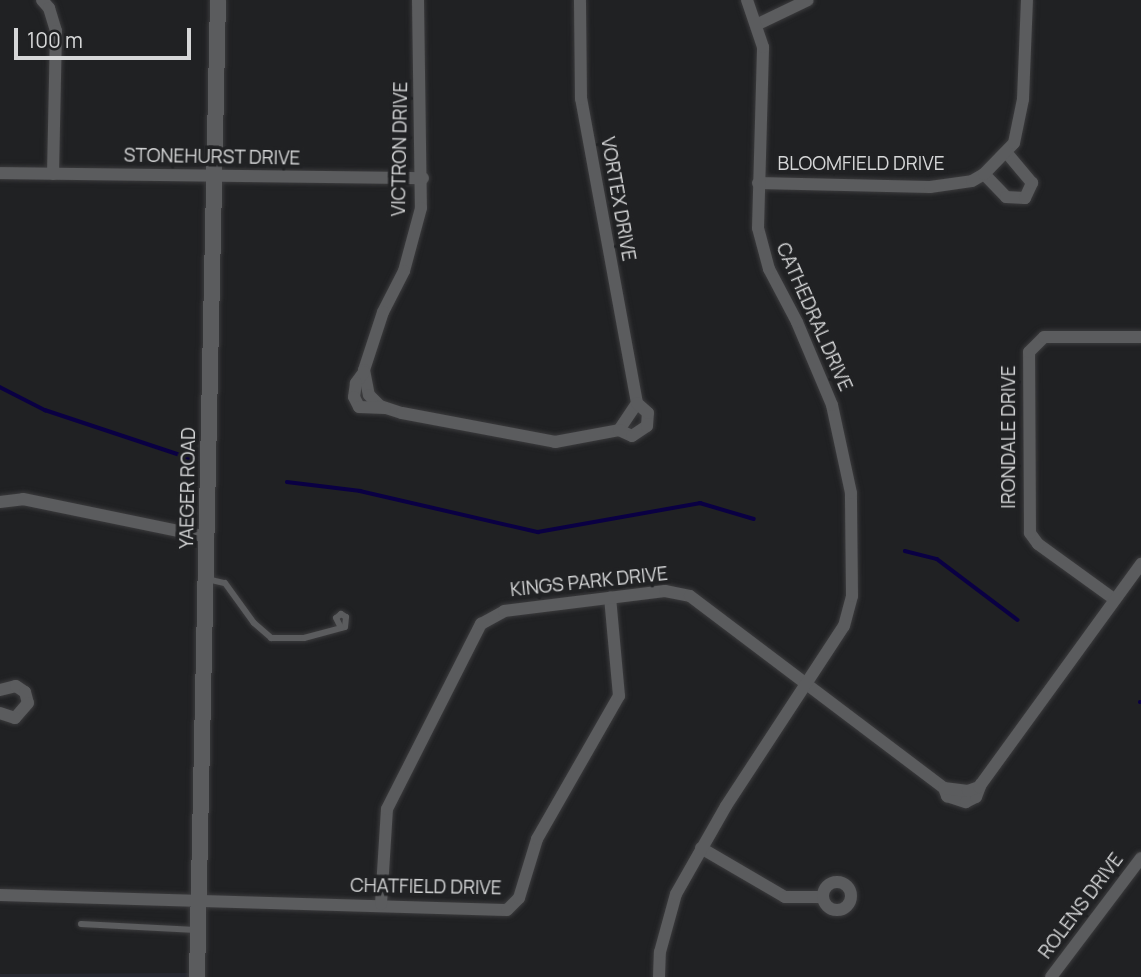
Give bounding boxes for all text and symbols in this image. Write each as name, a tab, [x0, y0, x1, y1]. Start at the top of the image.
scale bar	[18, 14, 194, 58]
text: 100 m	[27, 26, 83, 54]
street label: VICTRON DRIVE	[387, 81, 413, 217]
street label: VORTEX DRIVE	[596, 135, 640, 263]
street label: STONEHURST DRIVE	[123, 144, 301, 170]
street label: BLOOMFIELD DRIVE	[778, 153, 944, 175]
street label: CATHEDRAL DRIVE	[771, 239, 857, 395]
street label: IRONDALE DRIVE	[998, 365, 1020, 509]
street label: YAEGER ROAD	[176, 427, 200, 549]
street label: KINGS PARK DRIVE	[509, 562, 669, 602]
street label: ROLENS DRIVE	[1034, 849, 1128, 963]
street label: CHATFIELD DRIVE	[350, 874, 502, 900]

